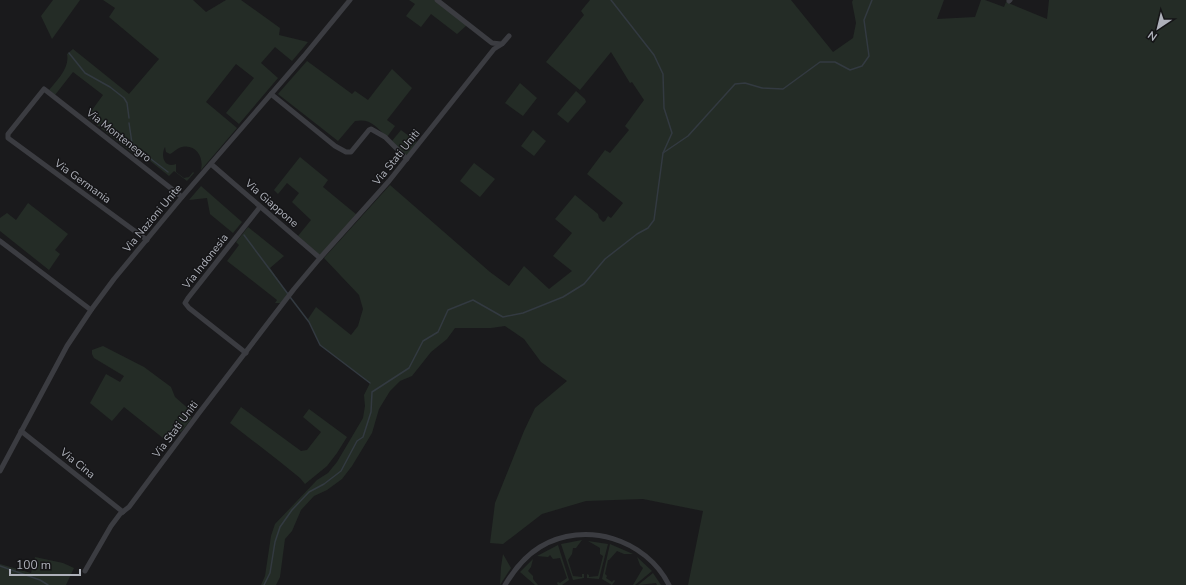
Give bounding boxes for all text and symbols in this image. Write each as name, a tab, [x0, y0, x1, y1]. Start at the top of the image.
north arrow	[1138, 8, 1178, 48]
text: N	[1145, 27, 1160, 44]
street label: Via Montenegro	[82, 105, 154, 166]
street label: Via Stati Uniti	[369, 126, 424, 189]
street label: Via Germania	[51, 155, 114, 207]
street label: Via Giappone	[241, 175, 302, 231]
street label: Via Nazioni Unite	[119, 181, 185, 256]
street label: Via Indonesia	[179, 230, 232, 293]
street label: Via Stati Uniti	[148, 398, 202, 462]
street label: Via Cina	[56, 444, 98, 482]
scale bar	[10, 551, 80, 577]
text: 100 m	[16, 557, 51, 573]

